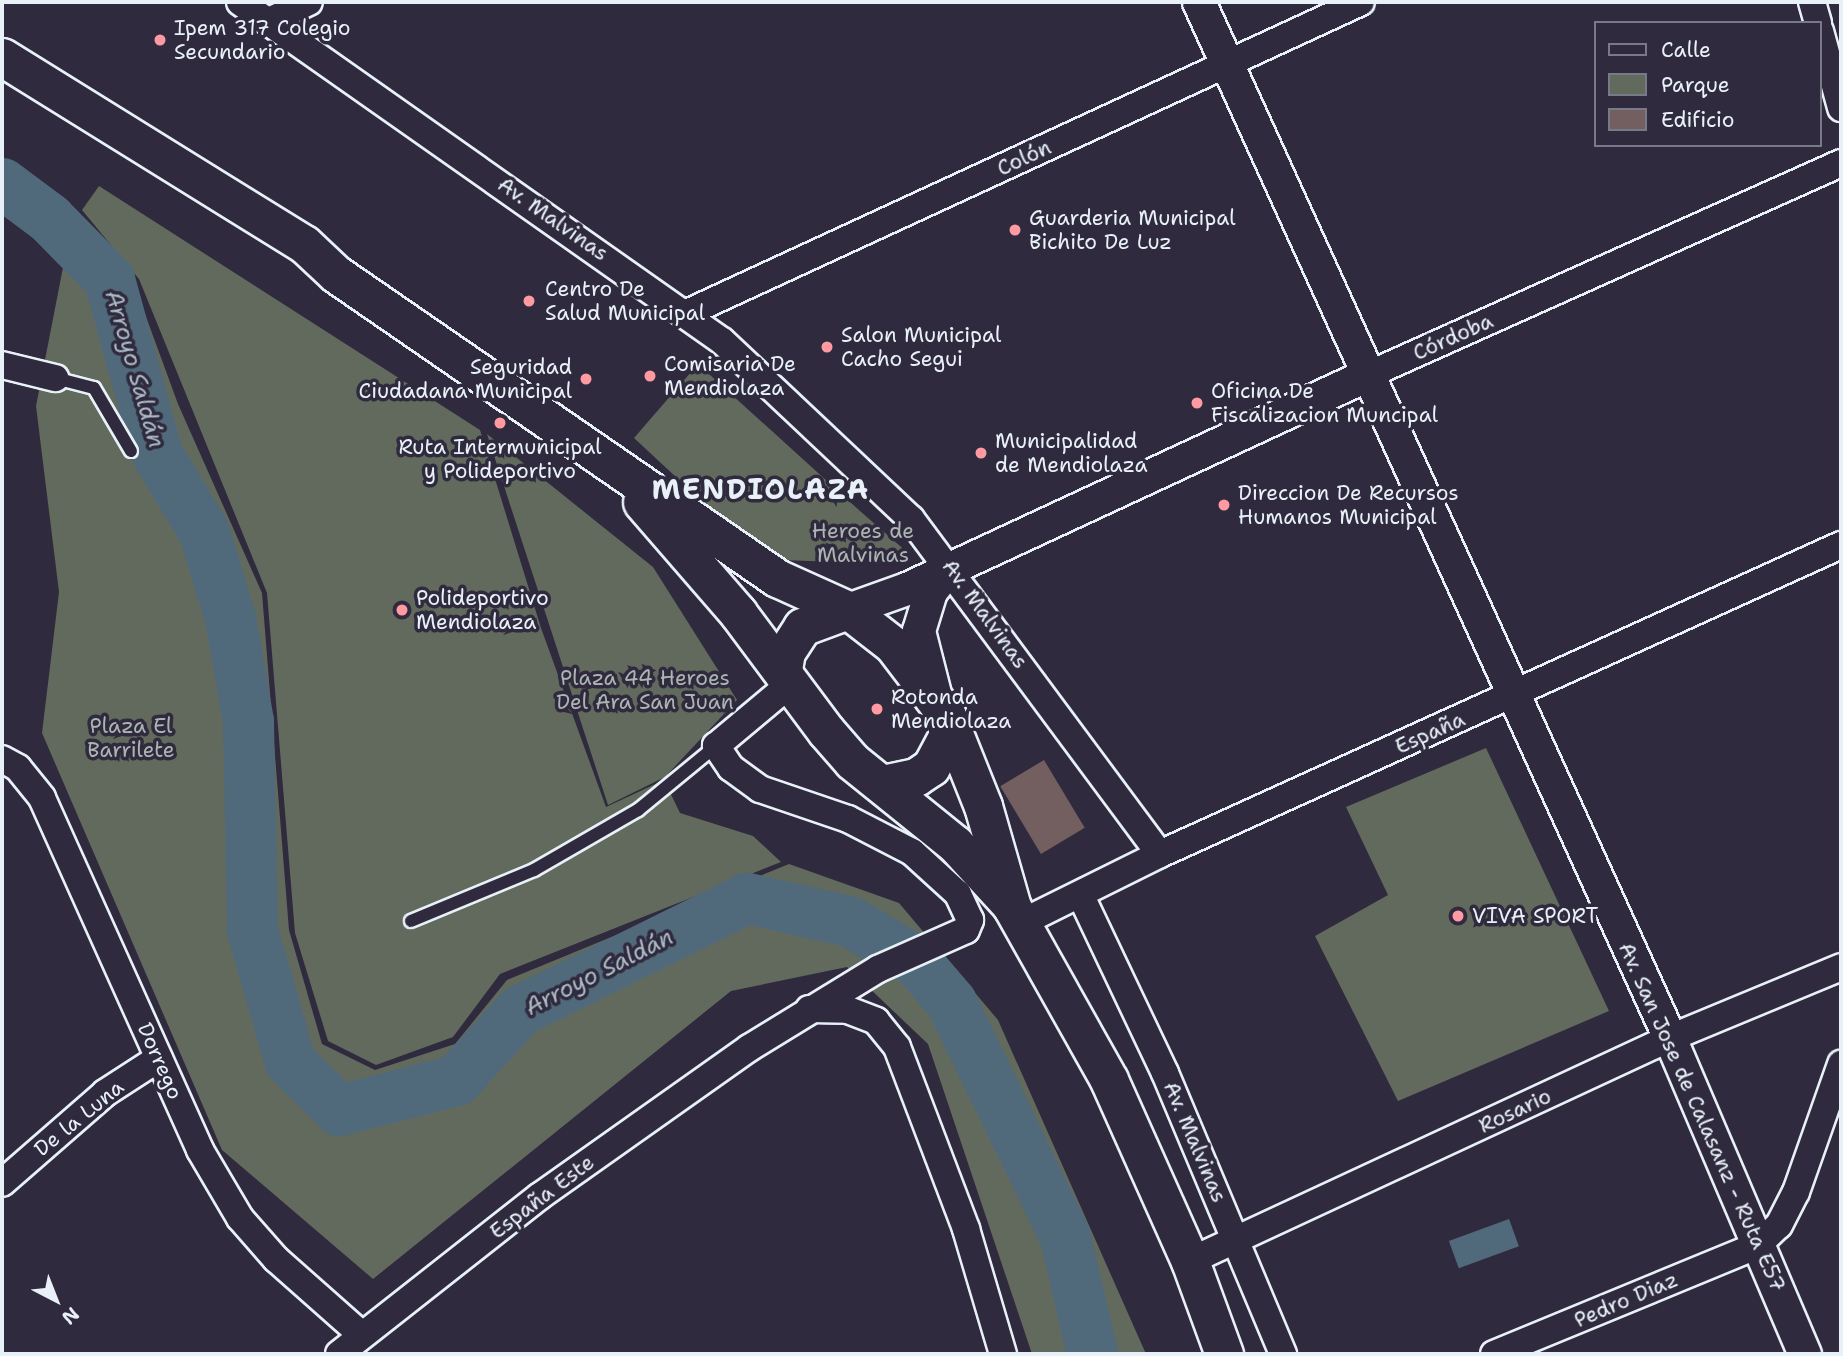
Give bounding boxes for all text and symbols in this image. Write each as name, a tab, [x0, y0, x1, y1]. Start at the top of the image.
place label: Ipem 317 Colegio Secundario	[174, 15, 351, 65]
legend	[1594, 21, 1822, 147]
marker: Ipem 317 Colegio Secundario	[152, 32, 168, 48]
text: Calle	[1661, 36, 1711, 64]
text: Parque	[1661, 71, 1730, 99]
text: Edificio	[1661, 106, 1734, 134]
street label: Colón	[993, 135, 1055, 181]
street label: Av. Malvinas	[493, 172, 613, 266]
place label: Guarderia Municipal Bichito De Luz	[1029, 205, 1236, 255]
marker: Guarderia Municipal Bichito De Luz	[1007, 222, 1023, 238]
place label: Centro De Salud Municipal	[545, 276, 705, 326]
water label: Arroyo Saldán	[99, 287, 171, 451]
marker: Centro De Salud Municipal	[519, 291, 539, 311]
street label: Córdoba	[1409, 308, 1497, 366]
place label: Salon Municipal Cacho Segui	[841, 322, 1001, 372]
marker: Salon Municipal Cacho Segui	[819, 339, 835, 355]
place label: Comisaria De Mendiolaza	[664, 351, 796, 401]
place label: Seguridad Ciudadana Municipal	[359, 354, 572, 404]
marker: Comisaria De Mendiolaza	[642, 368, 658, 384]
marker: Seguridad Ciudadana Municipal	[578, 371, 594, 387]
place label: Oficina De Fiscalizacion Muncipal	[1211, 378, 1438, 428]
marker: Oficina De Fiscalizacion Muncipal	[1189, 395, 1205, 411]
marker: Ruta Intermunicipal y Polideportivo	[492, 415, 508, 431]
place label: Municipalidad de Mendiolaza	[995, 428, 1148, 478]
place label: Ruta Intermunicipal y Polideportivo	[398, 434, 602, 484]
marker: Municipalidad de Mendiolaza	[973, 445, 989, 461]
district label: MENDIOLAZA	[653, 472, 869, 506]
place label: Direccion De Recursos Humanos Municipal	[1238, 480, 1459, 530]
marker: Direccion De Recursos Humanos Municipal	[1216, 497, 1232, 513]
park label: Heroes de Malvinas	[812, 518, 914, 568]
street label: Av. Malvinas	[937, 554, 1033, 674]
place label: Polideportivo Mendiolaza	[416, 585, 549, 635]
marker: Polideportivo Mendiolaza	[394, 602, 410, 618]
park label: Plaza 44 Heroes Del Ara San Juan	[556, 665, 734, 715]
place label: Rotonda Mendiolaza	[891, 684, 1011, 734]
marker: Rotonda Mendiolaza	[869, 701, 885, 717]
street label: España	[1391, 707, 1469, 759]
park label: Plaza El Barrilete	[87, 713, 175, 763]
place label: VIVA SPORT	[1472, 903, 1599, 929]
marker: VIVA SPORT	[1450, 908, 1466, 924]
water label: Arroyo Saldán	[520, 923, 678, 1021]
street label: Av. San Jose de Calasanz - Ruta E57	[1613, 938, 1791, 1296]
street label: Dorrego	[132, 1019, 188, 1103]
street label: De la Luna	[29, 1074, 129, 1162]
street label: Av. Malvinas	[1158, 1078, 1232, 1206]
street label: Rosario	[1475, 1083, 1555, 1139]
street label: España Este	[485, 1150, 599, 1244]
north arrow	[21, 1265, 91, 1335]
street label: Pedro Diaz	[1570, 1267, 1682, 1333]
text: N	[56, 1302, 84, 1330]

